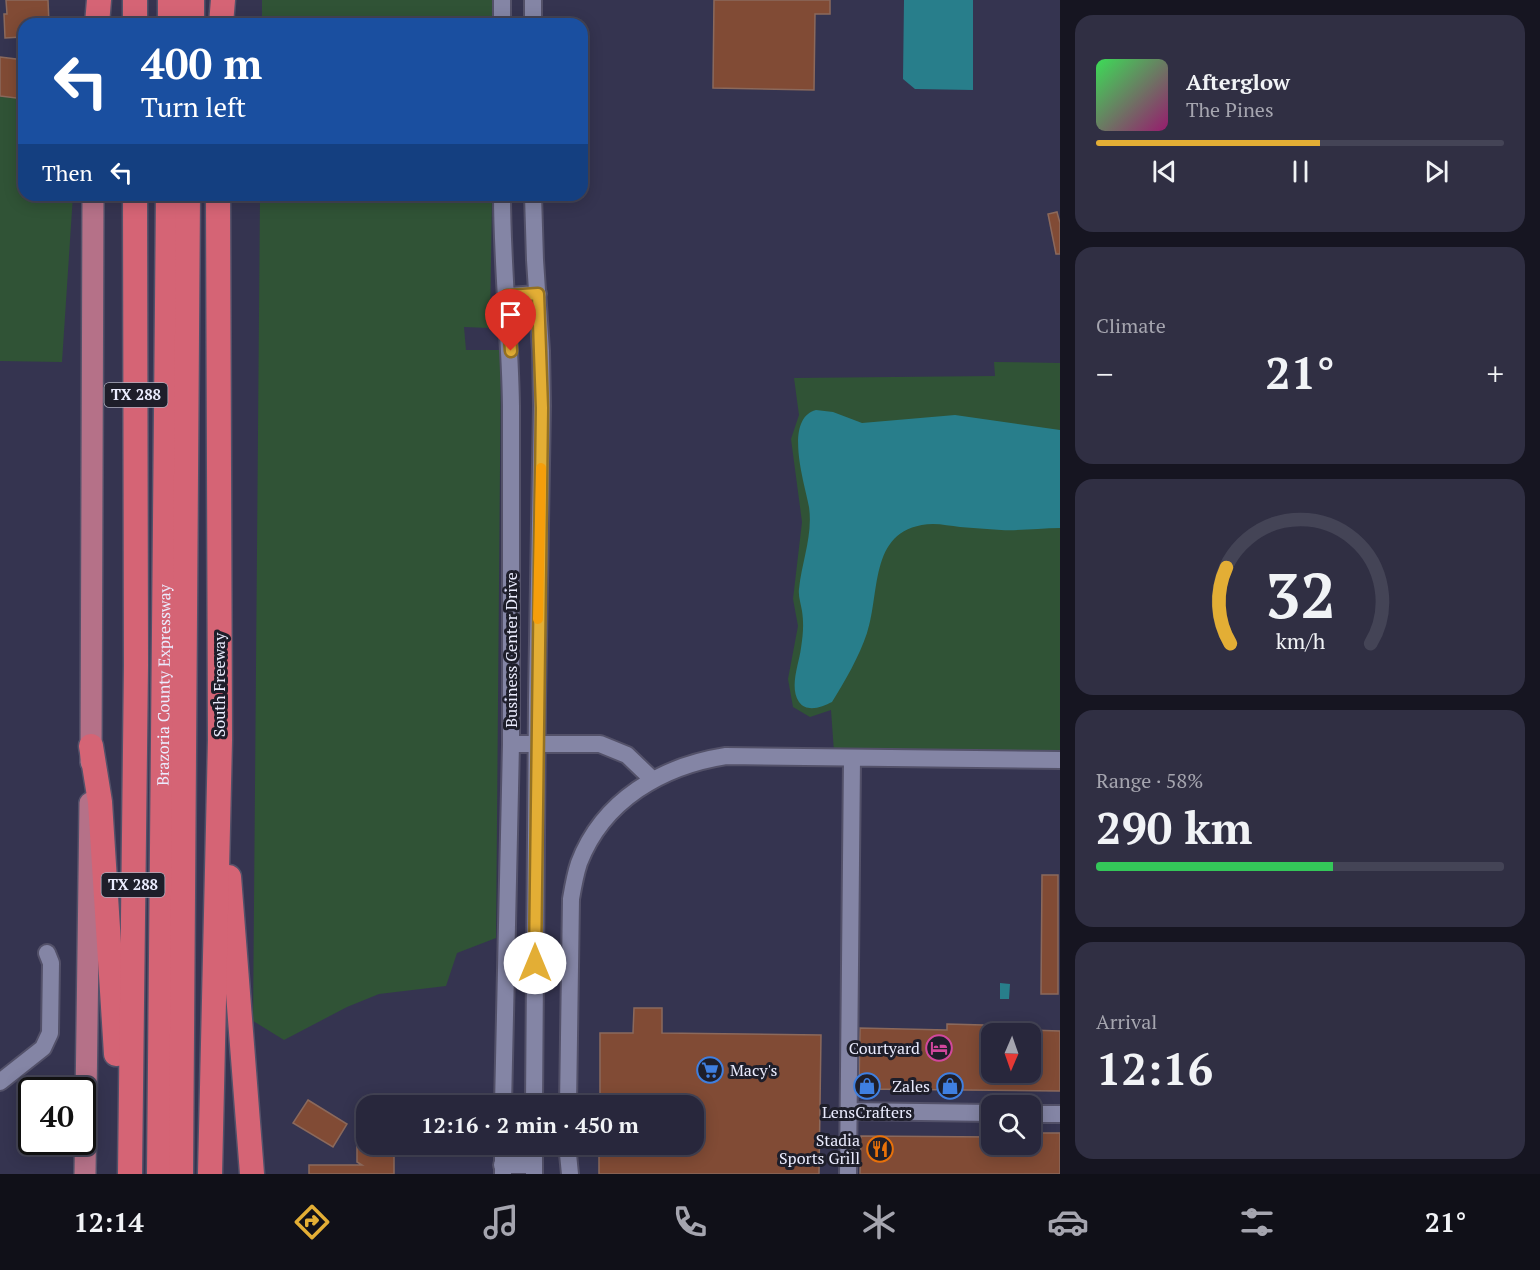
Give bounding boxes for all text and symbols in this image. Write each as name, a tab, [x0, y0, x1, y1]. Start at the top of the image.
text: 400 m	[141, 35, 262, 91]
icon: left	[42, 42, 120, 120]
text: Afterglow	[1186, 67, 1290, 96]
text: Turn left	[141, 89, 246, 125]
text: The Pines	[1186, 96, 1274, 123]
icon: previous	[1148, 155, 1181, 188]
icon: pause	[1284, 155, 1317, 188]
icon: next	[1420, 155, 1453, 188]
icon: left	[105, 156, 138, 189]
text: Then	[42, 158, 93, 187]
pin	[485, 289, 536, 351]
icon: arrive	[494, 298, 527, 331]
text: Climate	[1096, 312, 1166, 339]
text: 21°	[1265, 342, 1335, 402]
text: −	[1096, 352, 1114, 395]
text: +	[1486, 352, 1504, 395]
road number: TX 288	[104, 383, 168, 407]
text: 32	[1265, 553, 1335, 636]
street label: Business Center Drive	[500, 572, 522, 728]
street label: Brazoria County Expressway	[152, 583, 175, 786]
text: km/h	[1275, 627, 1325, 655]
street label: South Freeway	[208, 632, 230, 737]
text: Range · 58%	[1096, 767, 1203, 794]
text: 290 km	[1096, 797, 1252, 857]
road number: TX 288	[102, 873, 164, 897]
position arrow	[503, 931, 567, 995]
text: Arrival	[1096, 1008, 1157, 1035]
north arrow	[981, 1023, 1041, 1083]
map controls	[981, 1023, 1041, 1155]
hotel icon: Courtyard	[924, 1033, 954, 1063]
place label: Courtyard	[849, 1037, 920, 1059]
text: 12:16	[1096, 1038, 1213, 1098]
supermarket icon: Macy's	[695, 1055, 725, 1085]
place label: Macy's	[730, 1059, 778, 1081]
shop icon: LensCrafters	[852, 1071, 882, 1101]
shop icon: Zales	[935, 1071, 965, 1101]
place label: Zales	[892, 1075, 930, 1097]
speed limit sign: 40	[18, 1077, 96, 1155]
button: search	[981, 1095, 1041, 1155]
place label: LensCrafters	[822, 1101, 912, 1123]
text: 12:16 · 2 min · 450 m	[421, 1110, 639, 1139]
place label: Stadia Sports Grill	[779, 1129, 860, 1169]
restaurant icon: Stadia Sports Grill	[865, 1134, 895, 1164]
icon: directions	[291, 1201, 333, 1243]
icon: music	[480, 1201, 522, 1243]
icon: phone	[669, 1201, 711, 1243]
icon: climate	[858, 1201, 900, 1243]
icon: car	[1047, 1201, 1089, 1243]
icon: filters	[1236, 1201, 1278, 1243]
text: 12:14	[74, 1204, 144, 1240]
text: 21°	[1425, 1204, 1466, 1240]

